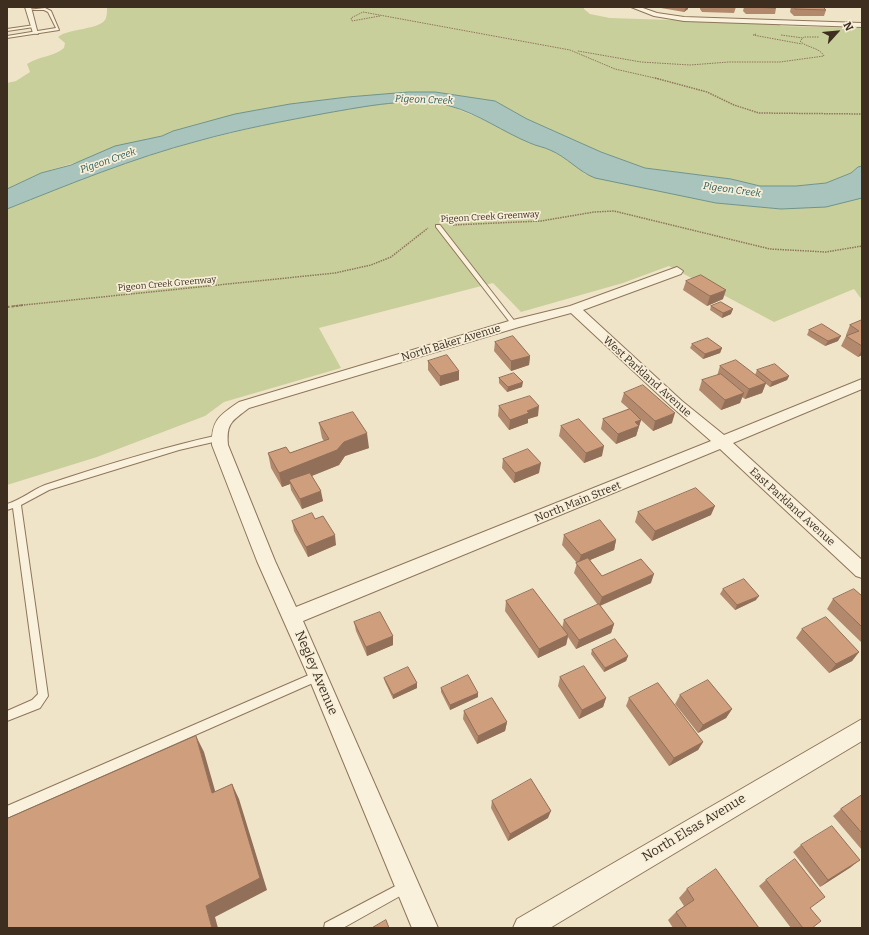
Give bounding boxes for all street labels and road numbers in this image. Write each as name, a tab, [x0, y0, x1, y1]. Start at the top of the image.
street label: Pigeon Creek Greenway	[440, 209, 540, 225]
street label: Pigeon Creek Greenway	[117, 274, 217, 294]
street label: North Baker Avenue	[400, 322, 502, 364]
street label: West Parkland Avenue	[600, 334, 694, 420]
street label: East Parkland Avenue	[747, 465, 837, 549]
street label: North Main Street	[533, 479, 623, 525]
street label: Negley Avenue	[291, 629, 341, 717]
street label: North Elsas Avenue	[639, 791, 749, 865]

